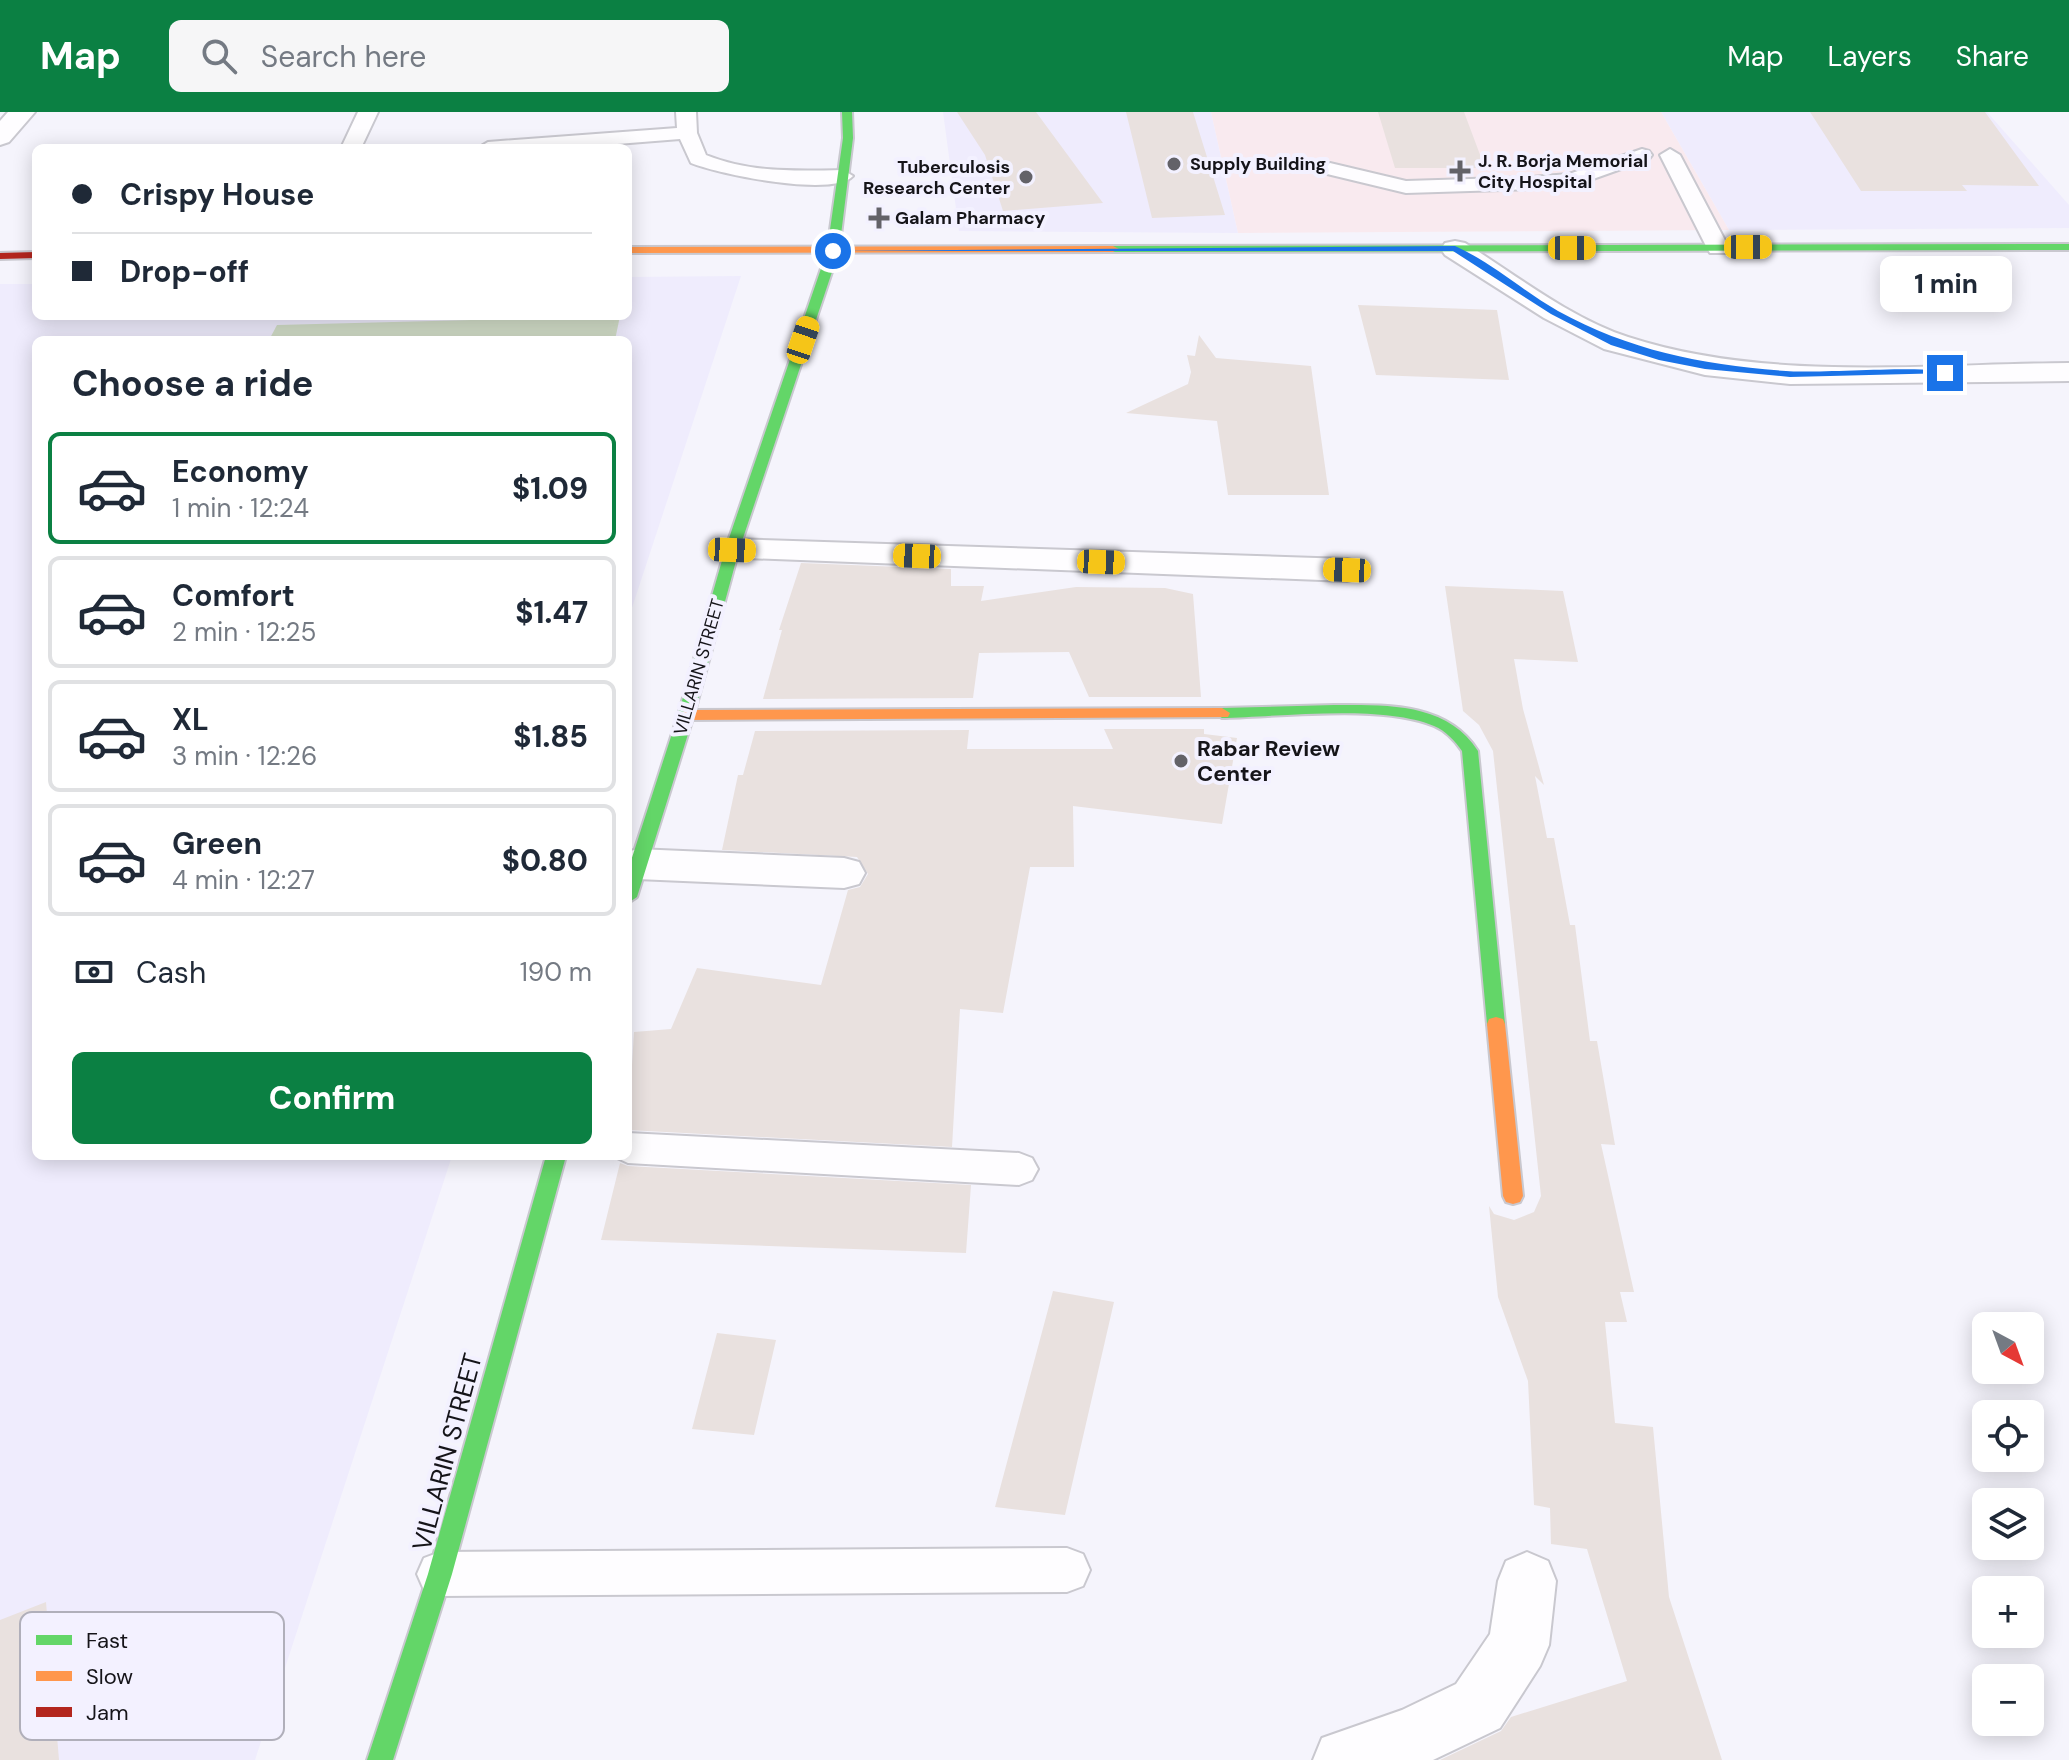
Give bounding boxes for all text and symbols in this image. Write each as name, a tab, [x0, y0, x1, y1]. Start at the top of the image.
search box	[169, 20, 729, 92]
text: Map	[40, 31, 121, 81]
icon: search	[197, 34, 241, 78]
text: Search here	[261, 37, 426, 76]
text: Map	[1727, 38, 1784, 75]
text: Layers	[1828, 38, 1912, 75]
text: Share	[1956, 38, 2029, 75]
place label: J. R. Borja Memorial City Hospital	[1478, 149, 1648, 194]
place label: Supply Building	[1190, 152, 1326, 176]
place label: Tuberculosis Research Center	[863, 155, 1010, 200]
marker: Supply Building	[1165, 155, 1183, 173]
marker: J. R. Borja Memorial City Hospital	[1449, 160, 1471, 182]
marker: Tuberculosis Research Center	[1017, 168, 1035, 186]
text: Crispy House	[120, 175, 314, 214]
place label: Galam Pharmacy	[895, 206, 1046, 230]
marker: Galam Pharmacy	[870, 209, 888, 227]
route start	[815, 233, 851, 269]
car	[1724, 235, 1772, 259]
car	[1548, 236, 1596, 260]
text: Drop-off	[120, 252, 249, 291]
callout: 1 min	[1879, 257, 2011, 313]
text: 1 min	[1914, 267, 1978, 301]
car	[784, 313, 822, 367]
route end	[1927, 355, 1963, 391]
text: Choose a ride	[72, 360, 313, 407]
icon: car	[76, 452, 148, 524]
text: Economy	[172, 452, 309, 491]
text: $1.09	[512, 469, 588, 508]
text: 1 min · 12:24	[172, 491, 309, 525]
car	[708, 537, 756, 563]
car	[893, 543, 941, 569]
car	[1077, 549, 1125, 575]
car	[1323, 557, 1371, 583]
icon: car	[76, 576, 148, 648]
text: Comfort	[172, 576, 295, 615]
text: $1.47	[515, 593, 588, 632]
street label: VILLARIN STREET	[668, 596, 730, 738]
text: 2 min · 12:25	[172, 615, 316, 649]
icon: car	[76, 700, 148, 772]
text: XL	[172, 700, 209, 739]
text: $1.85	[513, 717, 588, 756]
place label: Rabar Review Center	[1197, 734, 1340, 788]
text: 3 min · 12:26	[172, 739, 317, 773]
marker: Rabar Review Center	[1172, 752, 1190, 770]
icon: car	[76, 824, 148, 896]
text: Green	[172, 824, 262, 863]
text: $0.80	[502, 841, 588, 880]
text: 4 min · 12:27	[172, 863, 315, 897]
icon: cash	[72, 950, 116, 994]
text: Cash	[136, 953, 206, 992]
text: 190 m	[520, 955, 592, 989]
button: Confirm	[72, 1052, 592, 1144]
north arrow	[1972, 1312, 2044, 1384]
map controls	[1972, 1312, 2044, 1736]
street label: VILLARIN STREET	[404, 1349, 490, 1555]
button: locate	[1972, 1400, 2044, 1472]
button: layers	[1972, 1488, 2044, 1560]
button: +	[1972, 1576, 2044, 1648]
legend	[20, 1612, 284, 1740]
text: Fast	[86, 1626, 128, 1655]
text: Slow	[86, 1662, 133, 1691]
button: −	[1972, 1664, 2044, 1736]
text: Jam	[86, 1698, 129, 1727]

